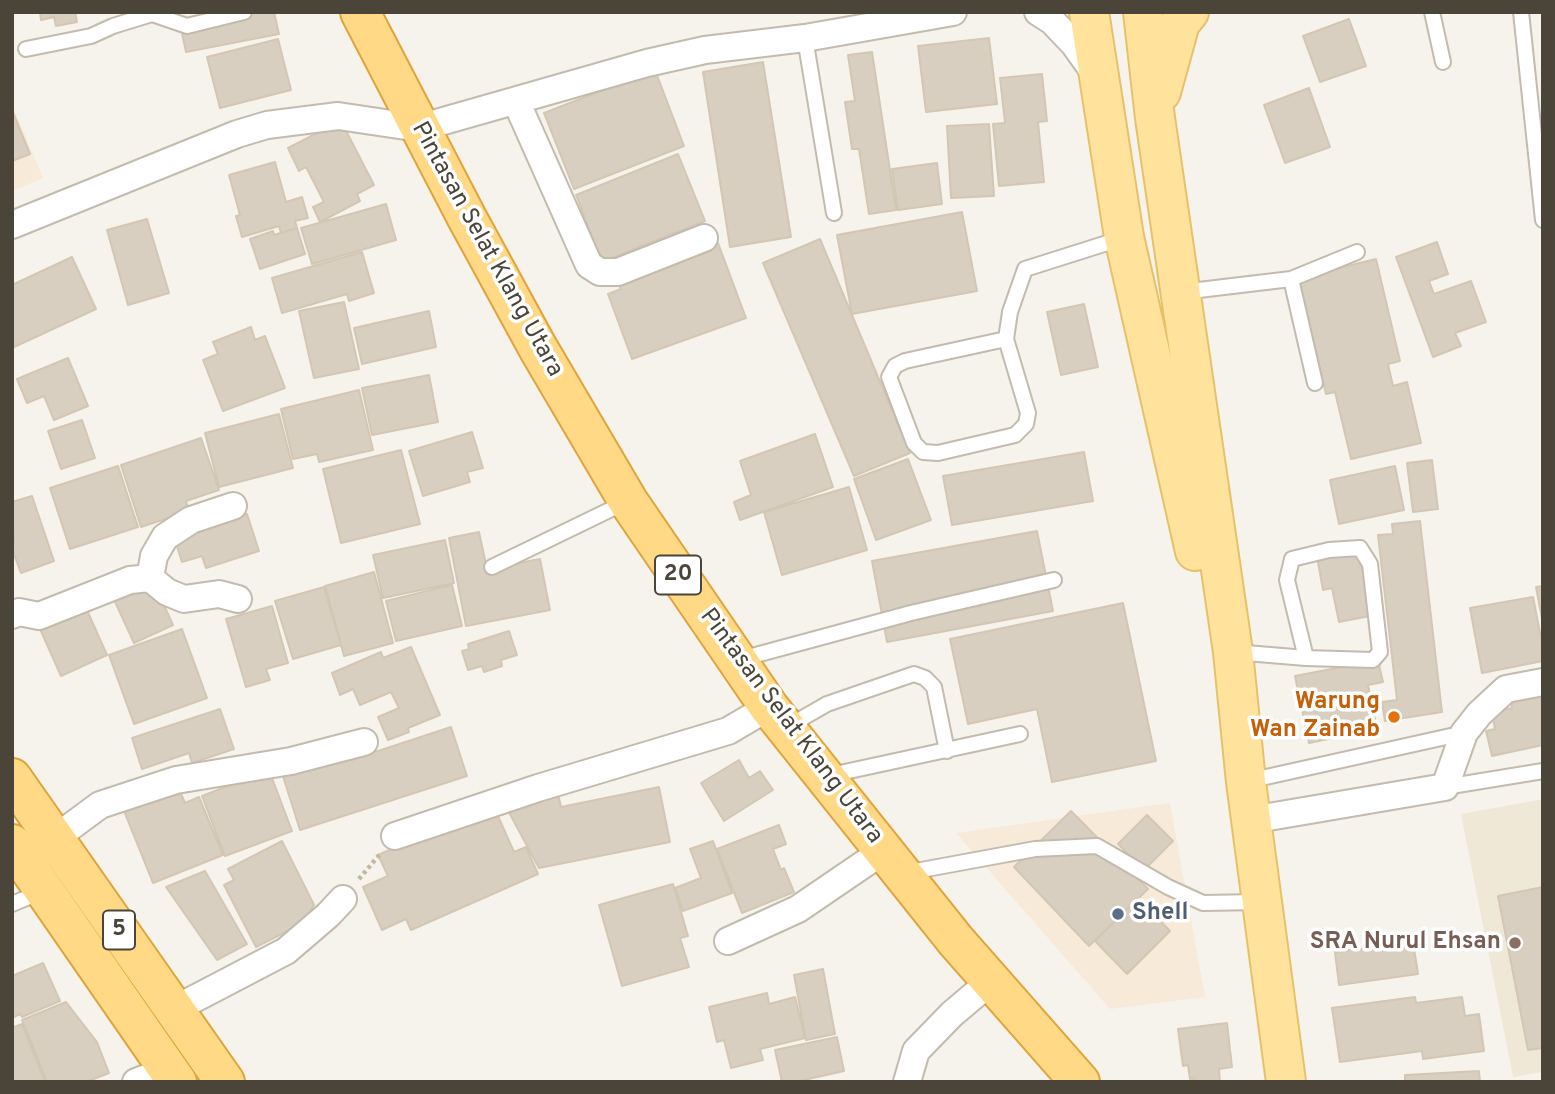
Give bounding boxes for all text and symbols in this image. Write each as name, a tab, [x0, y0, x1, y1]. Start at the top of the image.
street label: Pintasan Selat Klang Utara	[404, 118, 568, 382]
road number: 20	[655, 555, 701, 594]
street label: Pintasan Selat Klang Utara	[692, 604, 888, 850]
place label: Warung Wan Zainab	[1250, 689, 1380, 745]
marker: Warung Wan Zainab	[1386, 709, 1402, 725]
place label: Shell	[1132, 900, 1188, 928]
marker: Shell	[1110, 906, 1126, 922]
road number: 5	[103, 911, 135, 950]
place label: SRA Nurul Ehsan	[1310, 929, 1501, 957]
marker: SRA Nurul Ehsan	[1507, 935, 1523, 951]

